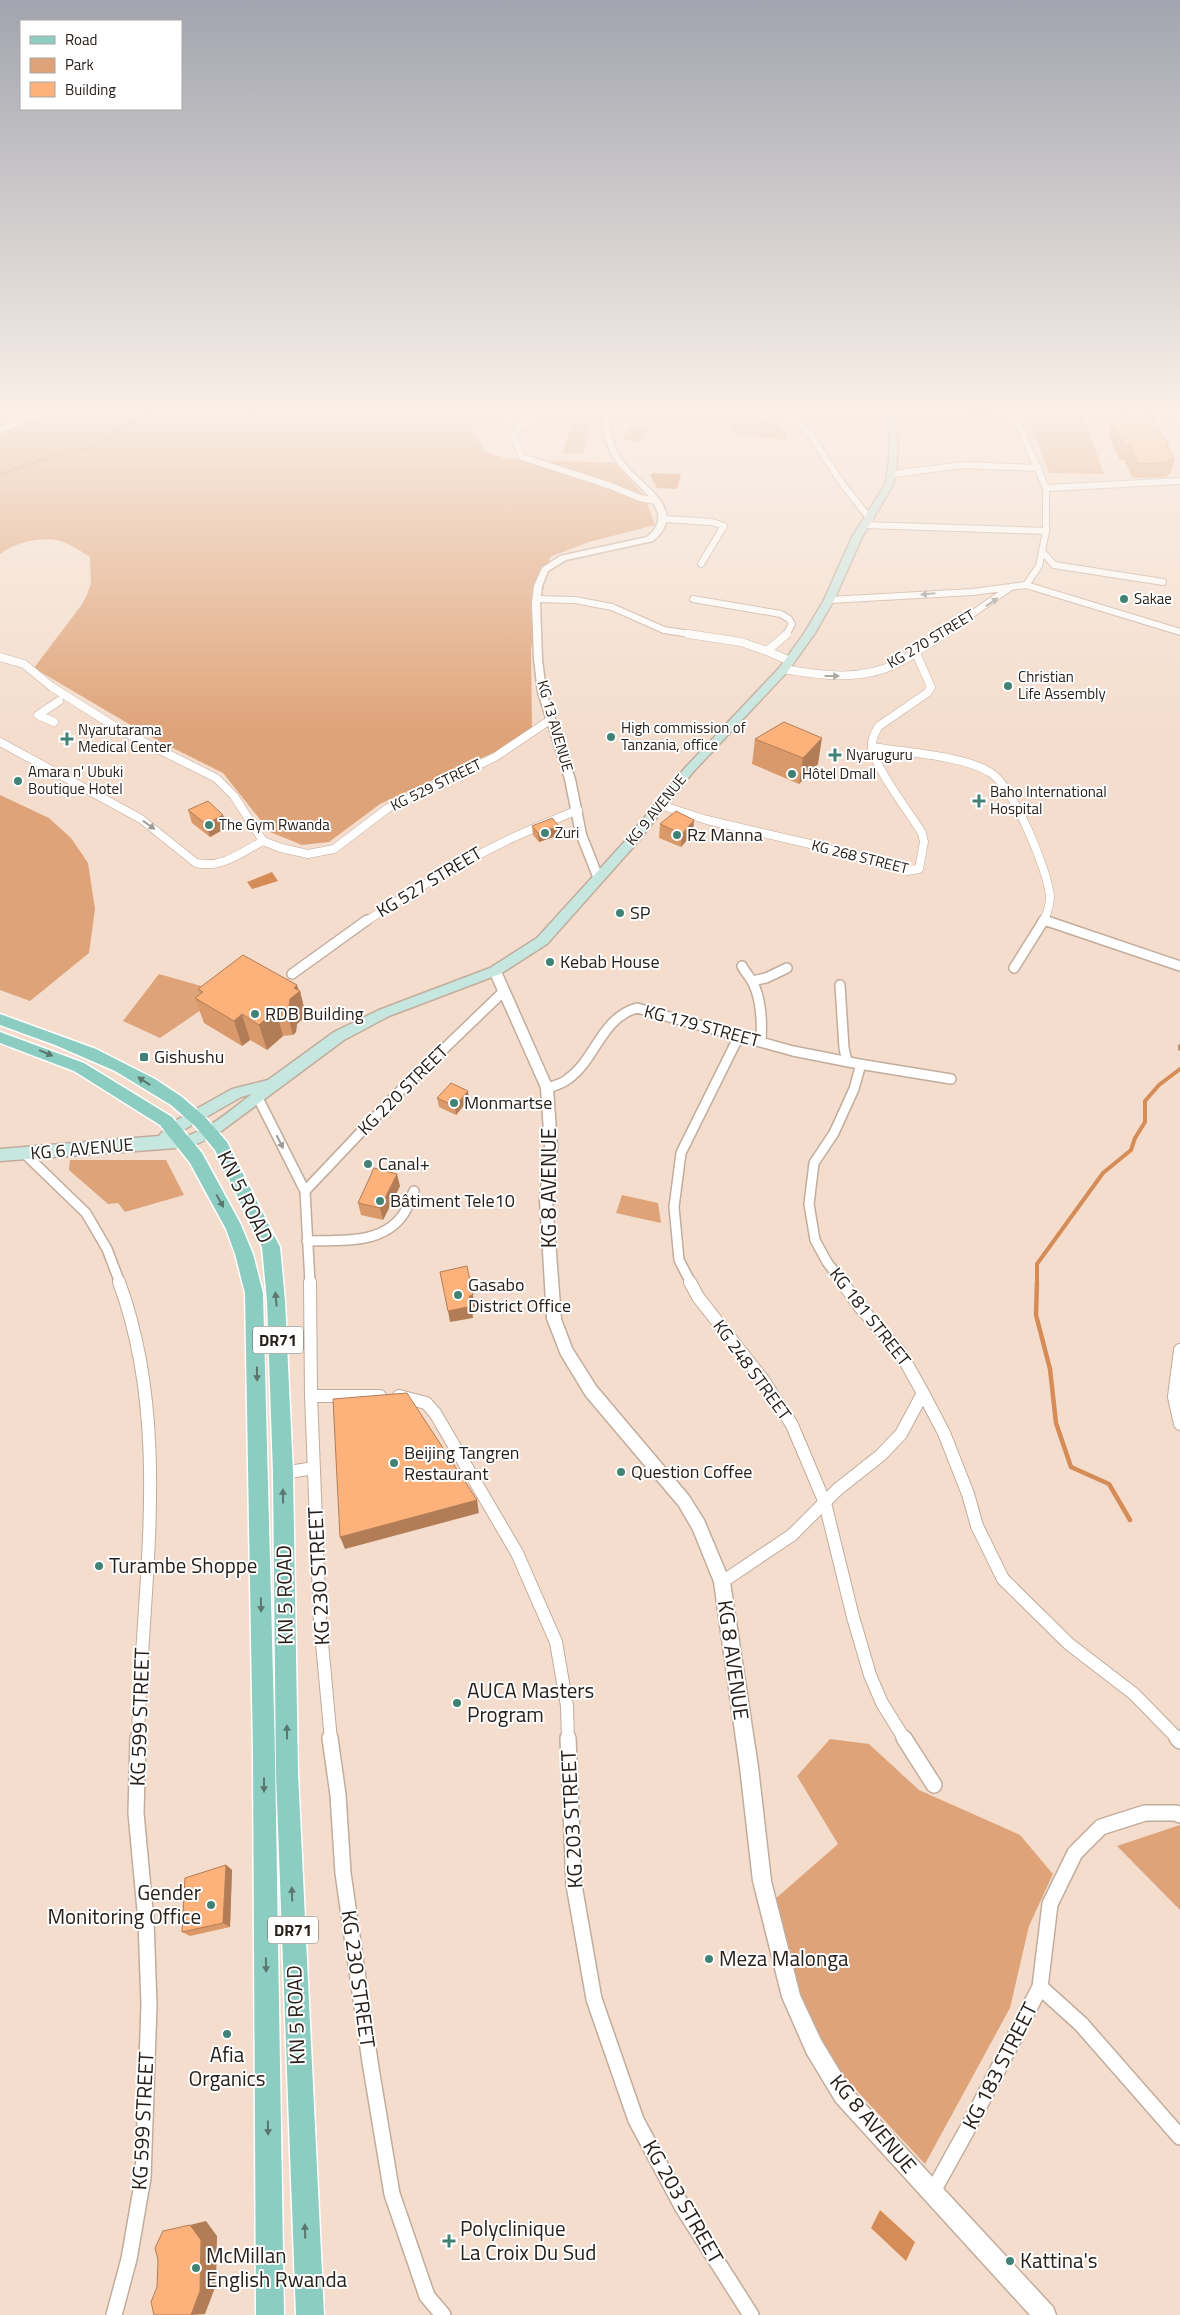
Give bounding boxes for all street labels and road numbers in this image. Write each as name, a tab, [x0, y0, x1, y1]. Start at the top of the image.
street label: KG 270 STREET	[882, 603, 979, 674]
street label: KG 13 AVENUE	[531, 677, 580, 774]
street label: KG 529 STREET	[386, 752, 485, 817]
street label: KG 9 AVENUE	[620, 769, 692, 850]
street label: KG 268 STREET	[809, 833, 911, 880]
street label: KG 527 STREET	[371, 839, 487, 924]
street label: KG 179 STREET	[641, 997, 764, 1054]
street label: KG 220 STREET	[351, 1038, 455, 1141]
street label: KG 8 AVENUE	[532, 1128, 564, 1248]
street label: KG 6 AVENUE	[29, 1131, 135, 1166]
street label: KN 5 ROAD	[210, 1145, 282, 1248]
street label: KG 181 STREET	[823, 1262, 918, 1372]
street label: KG 248 STREET	[707, 1314, 799, 1426]
road number: DR71	[253, 1326, 303, 1354]
street label: KG 230 STREET	[298, 1506, 338, 1646]
street label: KN 5 ROAD	[267, 1545, 301, 1645]
street label: KG 8 AVENUE	[710, 1598, 758, 1722]
street label: KG 599 STREET	[121, 1647, 157, 1787]
street label: KG 203 STREET	[551, 1749, 591, 1889]
street label: KG 230 STREET	[333, 1908, 384, 2050]
road number: DR71	[268, 1916, 318, 1944]
street label: KN 5 ROAD	[277, 1965, 313, 2065]
street label: KG 183 STREET	[953, 1996, 1045, 2135]
street label: KG 599 STREET	[122, 2051, 162, 2191]
street label: KG 8 AVENUE	[823, 2067, 925, 2180]
street label: KG 203 STREET	[635, 2133, 732, 2270]

